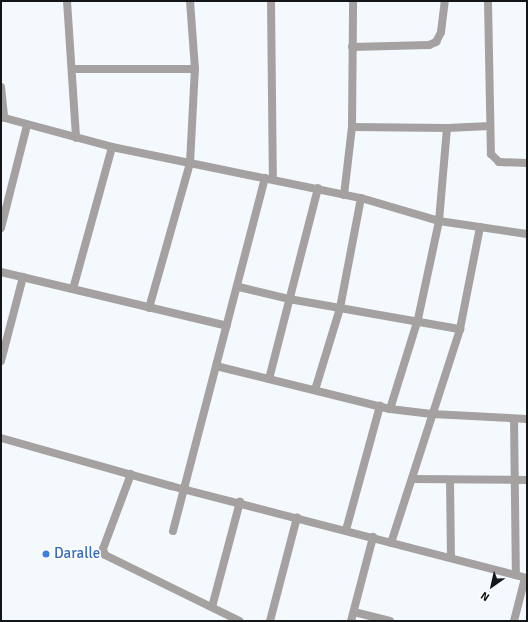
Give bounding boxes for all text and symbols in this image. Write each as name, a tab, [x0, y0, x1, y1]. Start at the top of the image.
place label: Daralle	[54, 545, 100, 563]
marker: Daralle	[41, 549, 51, 559]
north arrow	[472, 566, 512, 606]
text: N	[478, 589, 492, 604]

